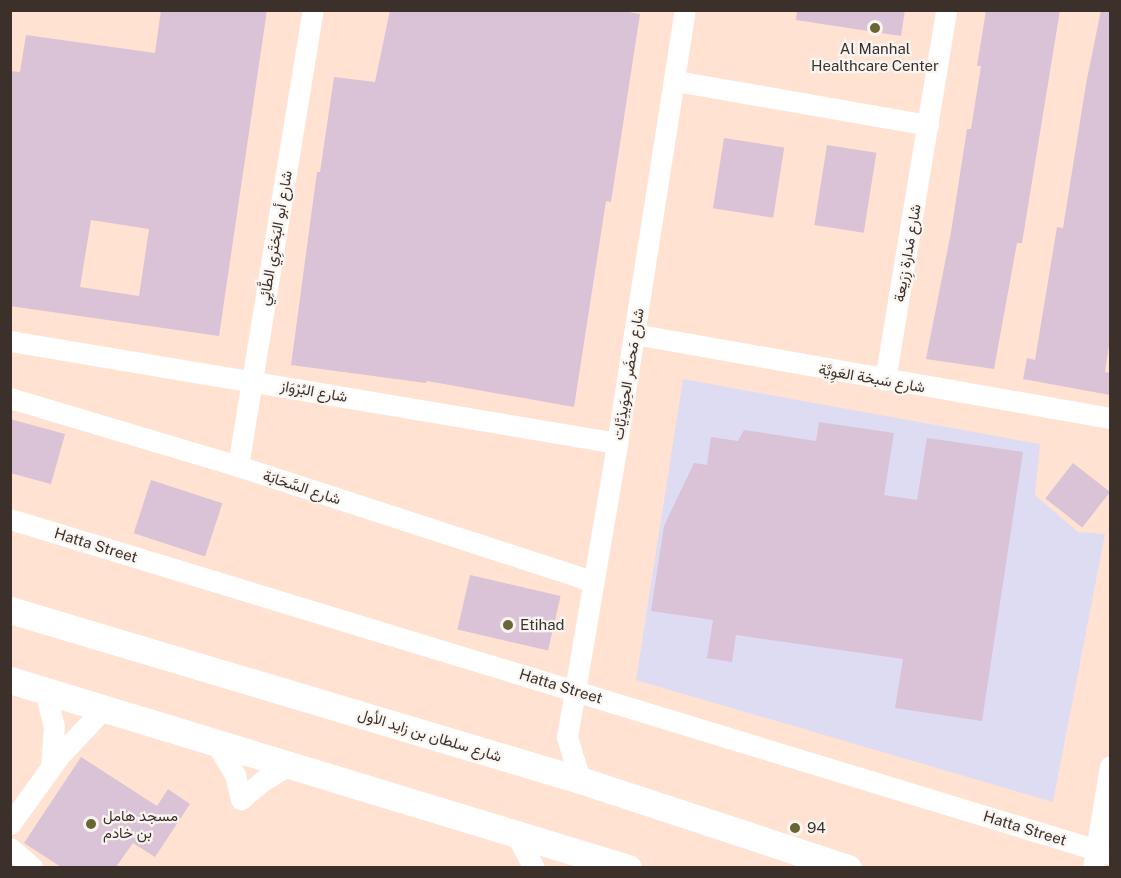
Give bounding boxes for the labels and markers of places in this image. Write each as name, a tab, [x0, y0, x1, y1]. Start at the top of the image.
marker: Al Manhal Healthcare Center	[866, 19, 884, 37]
place label: Al Manhal Healthcare Center	[811, 39, 939, 74]
place label: Etihad	[520, 616, 564, 634]
marker: Etihad	[501, 618, 515, 632]
place label: مسجد هامل بن خادم	[103, 806, 178, 841]
marker: مسجد هامل بن خادم	[84, 817, 98, 831]
place label: 94	[807, 819, 826, 837]
marker: 94	[788, 821, 802, 835]

